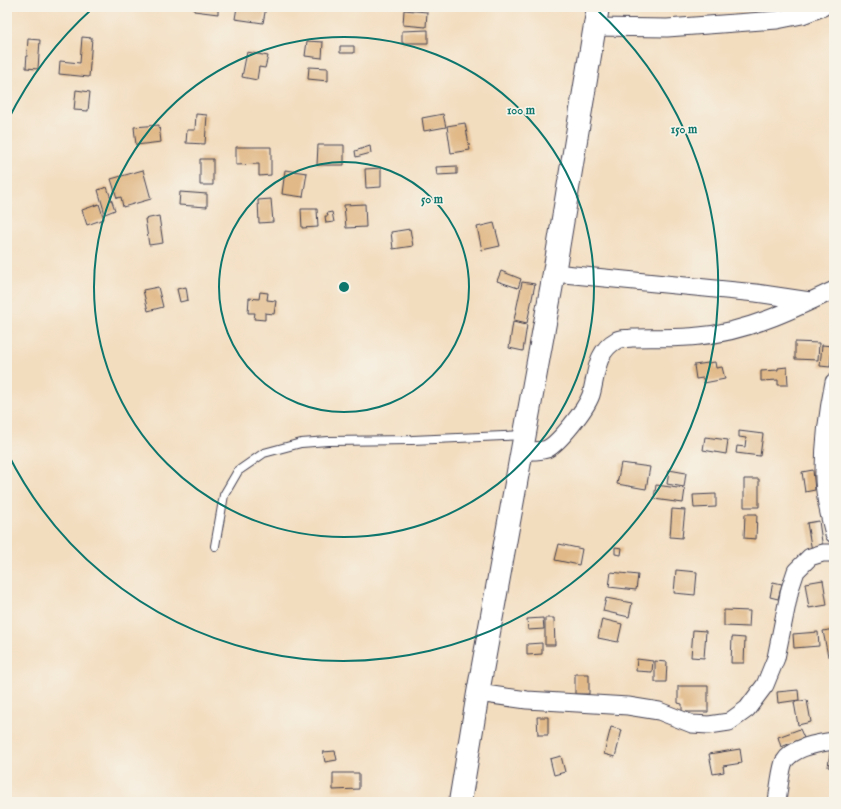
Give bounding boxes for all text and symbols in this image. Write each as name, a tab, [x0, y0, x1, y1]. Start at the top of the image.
text: 100 m	[507, 103, 536, 118]
text: 150 m	[671, 122, 698, 137]
text: 50 m	[421, 192, 444, 207]
centre of rings	[337, 280, 351, 294]

